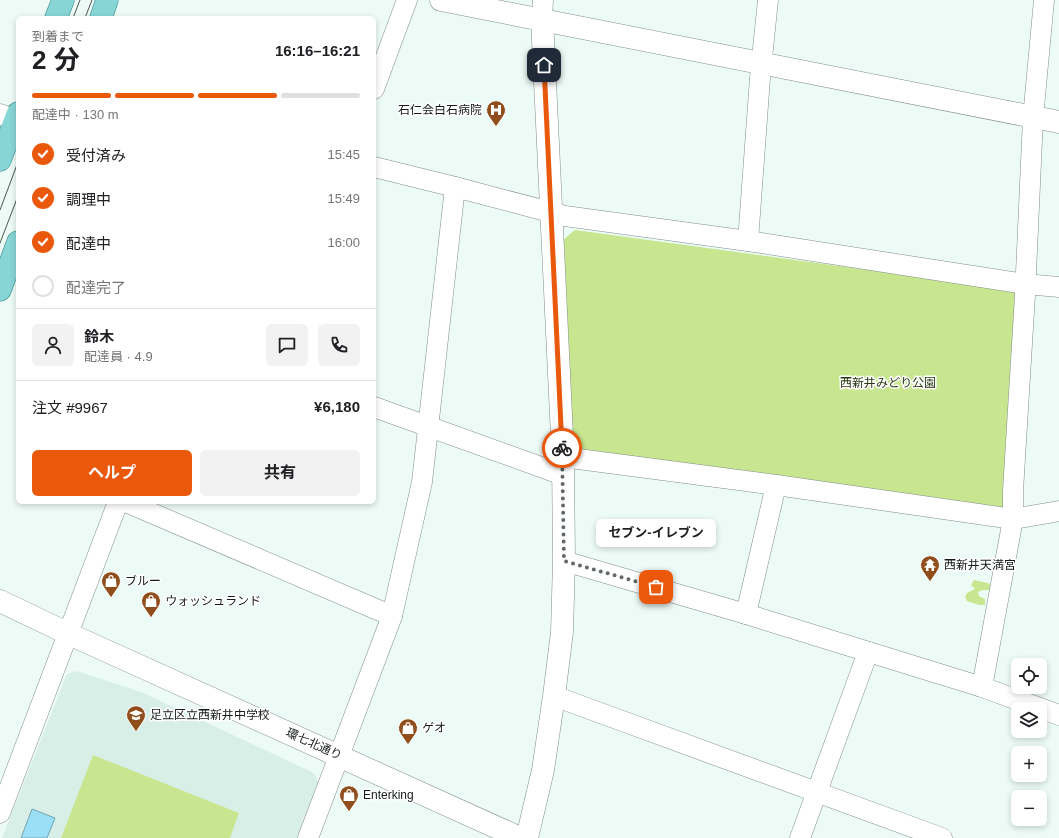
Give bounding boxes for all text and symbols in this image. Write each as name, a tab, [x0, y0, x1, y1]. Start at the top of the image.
text: 到着まで	[32, 29, 84, 44]
text: 16:16–16:21	[275, 42, 360, 59]
text: 2 分	[32, 45, 80, 75]
pin	[527, 48, 561, 82]
icon: home	[533, 54, 555, 76]
hospital icon: 石仁会白石病院	[485, 99, 507, 127]
place label: 石仁会白石病院	[398, 103, 482, 117]
text: 配達中 · 130 m	[32, 107, 119, 122]
icon: check	[32, 143, 54, 165]
text: 受付済み	[66, 147, 126, 164]
text: 15:45	[327, 147, 360, 162]
icon: check	[32, 187, 54, 209]
text: 調理中	[66, 191, 111, 208]
text: 15:49	[327, 191, 360, 206]
icon: check	[32, 231, 54, 253]
text: 配達中	[66, 235, 111, 252]
text: 16:00	[327, 235, 360, 250]
text: 配達完了	[66, 279, 126, 296]
button: person	[32, 324, 74, 366]
button: chat	[266, 324, 308, 366]
button: phone	[318, 324, 360, 366]
text: 鈴木	[84, 328, 114, 345]
text: 配達員 · 4.9	[84, 349, 153, 364]
park label: 西新井みどり公園	[840, 376, 936, 390]
text: ¥6,180	[314, 398, 360, 415]
text: 注文 #9967	[32, 399, 108, 416]
courier	[542, 428, 582, 468]
icon: bike	[551, 437, 573, 459]
button: ヘルプ	[32, 450, 192, 496]
button: 共有	[200, 450, 360, 496]
callout: セブン-イレブン	[596, 519, 716, 547]
text: セブン-イレブン	[608, 525, 704, 540]
temple icon: 西新井天満宮	[919, 554, 941, 582]
place label: 西新井天満宮	[944, 558, 1016, 572]
shop icon: ブルー	[100, 570, 122, 598]
pin	[639, 570, 673, 604]
place label: ブルー	[125, 574, 161, 588]
icon: bag	[645, 576, 667, 598]
shop icon: ウォッシュランド	[140, 590, 162, 618]
place label: ウォッシュランド	[165, 594, 261, 608]
map controls	[1011, 658, 1047, 826]
button: locate	[1011, 658, 1047, 694]
button: layers	[1011, 702, 1047, 738]
school or university icon: 足立区立西新井中学校	[125, 704, 147, 732]
place label: 足立区立西新井中学校	[150, 708, 270, 722]
shop icon: ゲオ	[397, 717, 419, 745]
place label: ゲオ	[422, 721, 446, 735]
street label: 環七北通り	[284, 725, 344, 763]
button: +	[1011, 746, 1047, 782]
shop icon: Enterking	[338, 784, 360, 812]
place label: Enterking	[363, 788, 414, 802]
button: −	[1011, 790, 1047, 826]

